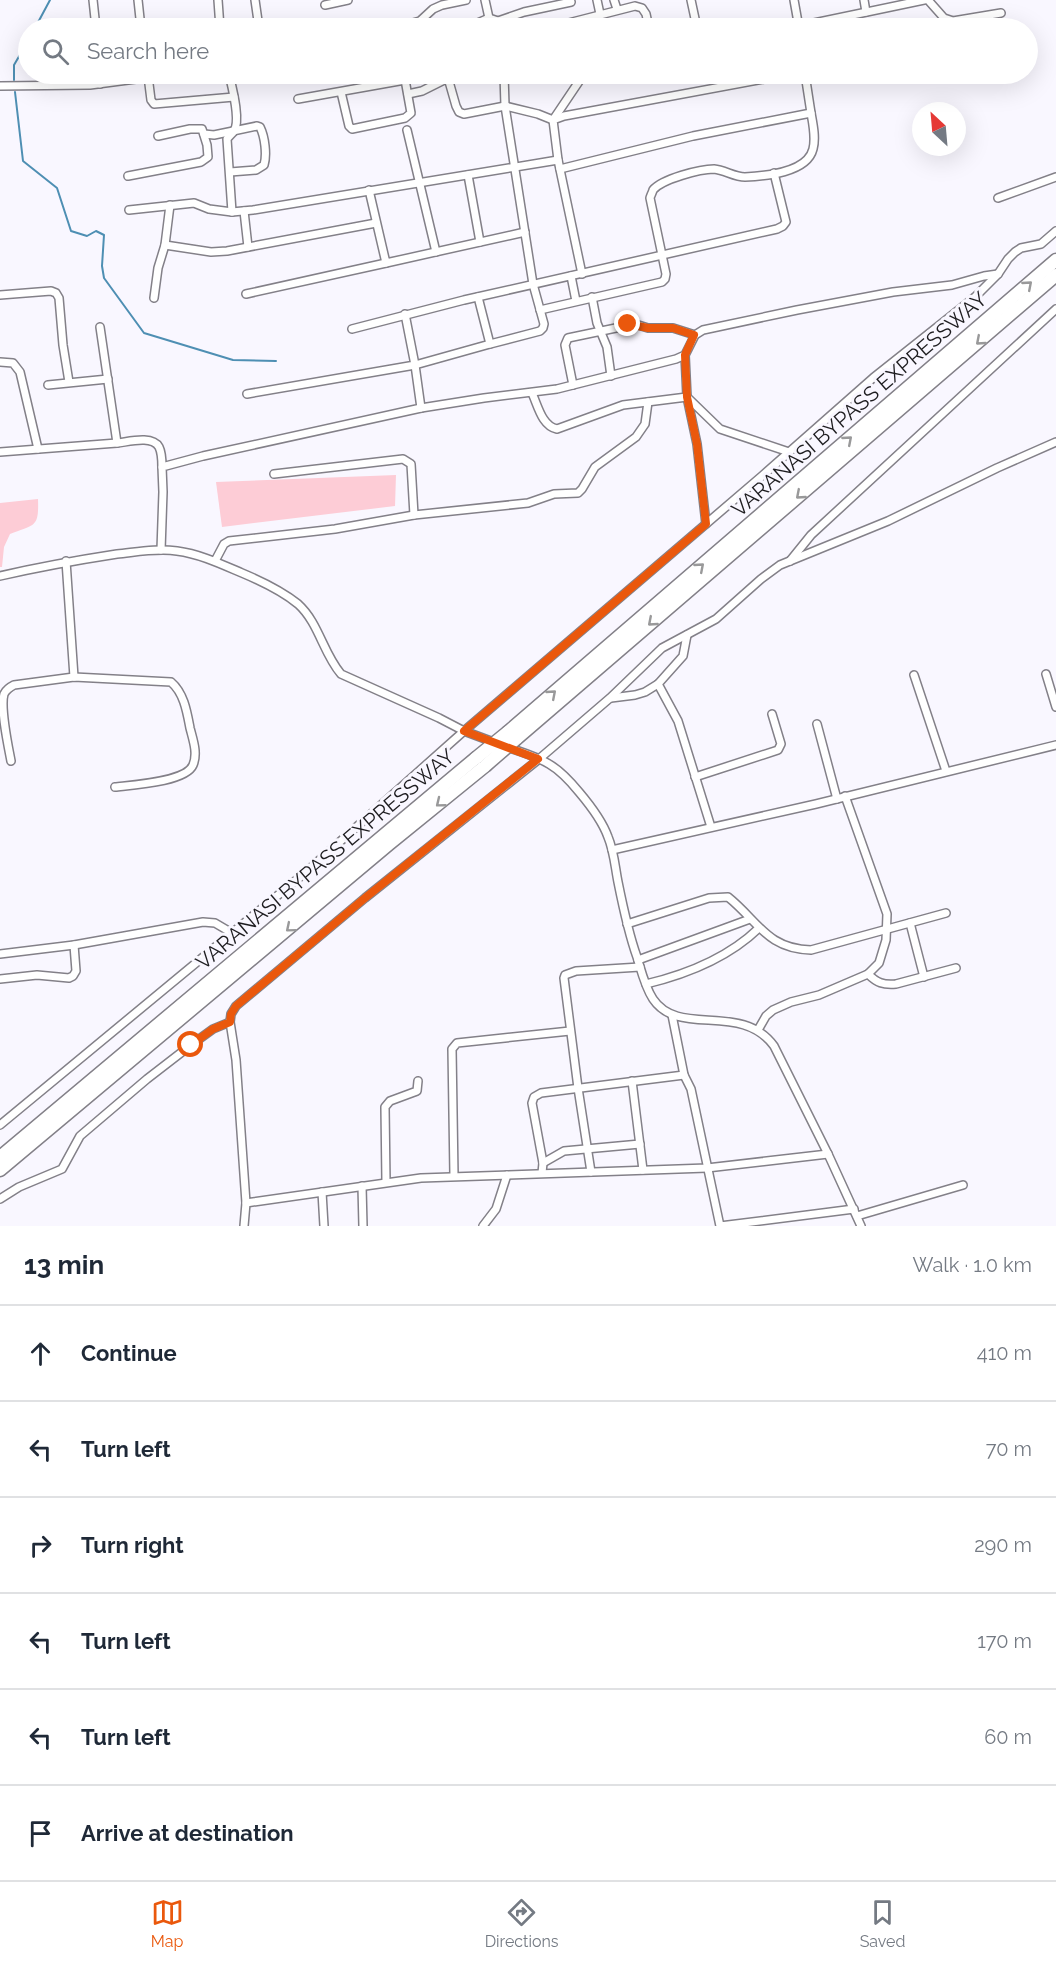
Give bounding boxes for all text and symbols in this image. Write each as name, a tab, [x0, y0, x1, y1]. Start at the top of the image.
search box	[18, 18, 1038, 84]
icon: search	[39, 35, 72, 68]
text: Search here	[87, 38, 209, 64]
north arrow	[912, 102, 966, 156]
one-way arrow	[1021, 281, 1031, 292]
street label: VARANASI BYPASS EXPRESSWAY	[726, 286, 992, 522]
route end	[614, 310, 640, 336]
one-way arrow	[976, 334, 987, 345]
one-way arrow	[841, 436, 852, 447]
one-way arrow	[796, 488, 807, 499]
one-way arrow	[693, 563, 704, 574]
one-way arrow	[648, 615, 659, 626]
one-way arrow	[545, 690, 556, 701]
street label: VARANASI BYPASS EXPRESSWAY	[191, 743, 460, 975]
one-way arrow	[435, 795, 446, 806]
one-way arrow	[286, 921, 297, 932]
route start	[177, 1031, 203, 1057]
text: 13 min	[24, 1250, 104, 1280]
text: Walk · 1.0 km	[913, 1253, 1032, 1277]
icon: ahead	[24, 1337, 57, 1370]
text: Continue	[81, 1340, 177, 1366]
text: 410 m	[977, 1341, 1032, 1365]
icon: left	[24, 1433, 57, 1466]
text: Turn left	[81, 1436, 171, 1462]
text: 70 m	[986, 1437, 1032, 1461]
icon: right	[24, 1529, 57, 1562]
text: Turn right	[81, 1532, 184, 1558]
text: 290 m	[974, 1533, 1032, 1557]
icon: left	[24, 1625, 57, 1658]
text: Turn left	[81, 1628, 171, 1654]
text: 170 m	[977, 1629, 1032, 1653]
icon: left	[24, 1721, 57, 1754]
text: Turn left	[81, 1724, 171, 1750]
text: 60 m	[984, 1725, 1032, 1749]
icon: arrive	[24, 1817, 57, 1850]
text: Arrive at destination	[81, 1820, 294, 1846]
tab: Map	[151, 1896, 184, 1951]
tab: Directions	[485, 1896, 559, 1951]
tab: Saved	[860, 1896, 905, 1951]

